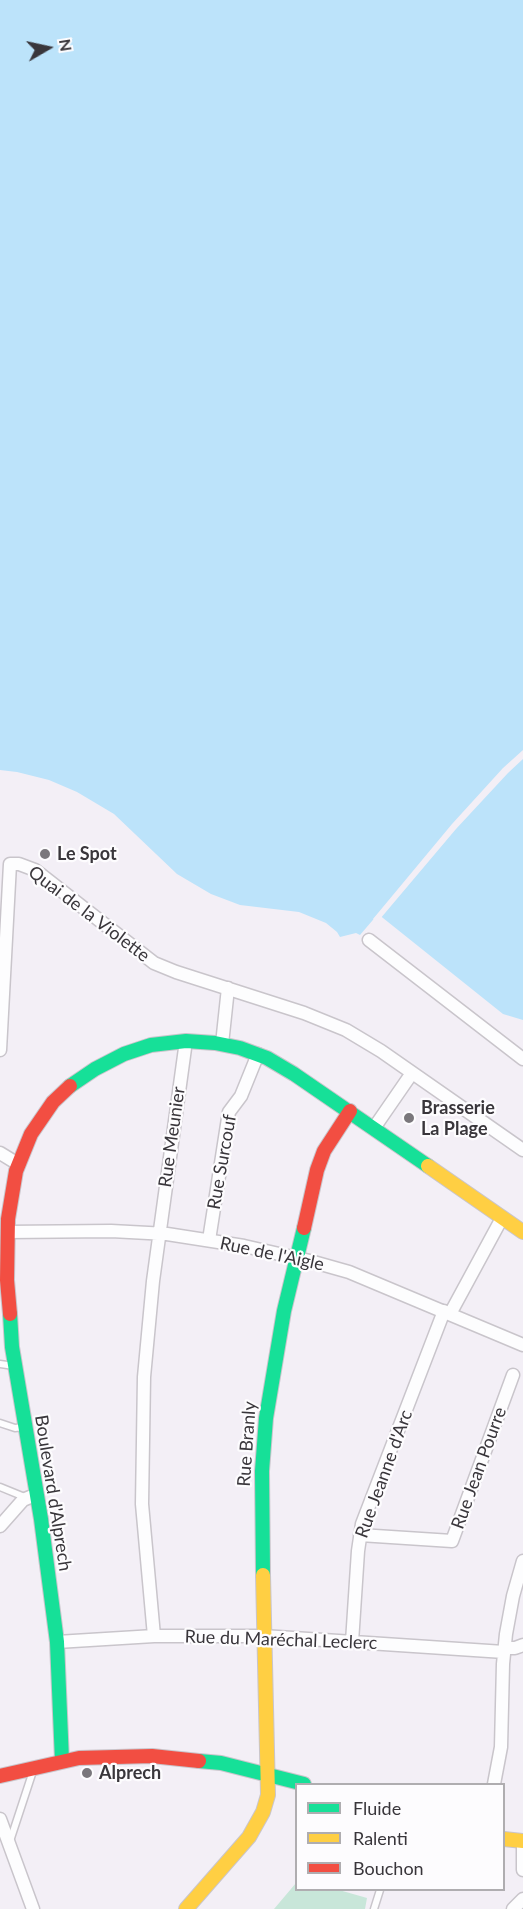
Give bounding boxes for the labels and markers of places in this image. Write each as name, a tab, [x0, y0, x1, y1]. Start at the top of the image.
place label: Le Spot	[57, 843, 117, 865]
marker: Le Spot	[38, 847, 52, 861]
place label: Brasserie La Plage	[421, 1097, 495, 1140]
marker: Brasserie La Plage	[402, 1111, 416, 1125]
place label: Alprech	[99, 1762, 161, 1784]
marker: Alprech	[80, 1766, 94, 1780]

